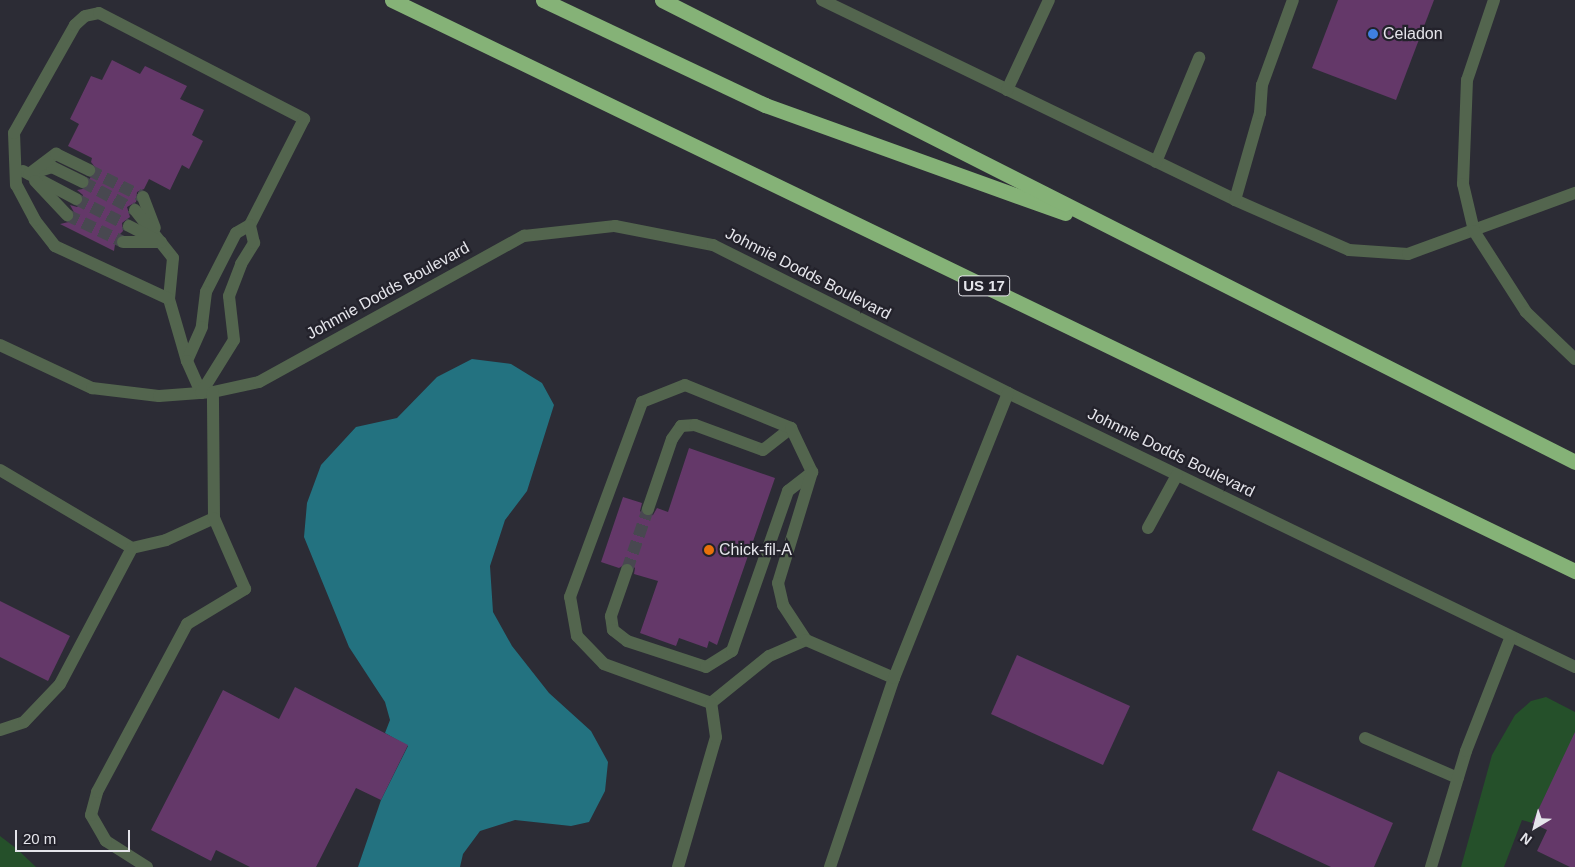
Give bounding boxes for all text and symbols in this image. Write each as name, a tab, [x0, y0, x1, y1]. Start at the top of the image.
place label: Celadon	[1383, 24, 1443, 44]
marker: Celadon	[1367, 28, 1379, 40]
street label: Johnnie Dodds Boulevard	[722, 224, 894, 324]
street label: Johnnie Dodds Boulevard	[303, 238, 473, 344]
road number: US 17	[958, 274, 1010, 298]
street label: Johnnie Dodds Boulevard	[1084, 404, 1258, 502]
place label: Chick-fil-A	[719, 540, 792, 560]
marker: Chick-fil-A	[703, 544, 715, 556]
north arrow	[1510, 802, 1560, 852]
scale bar	[18, 820, 132, 852]
text: 20 m	[23, 830, 56, 847]
text: N	[1517, 830, 1535, 848]

